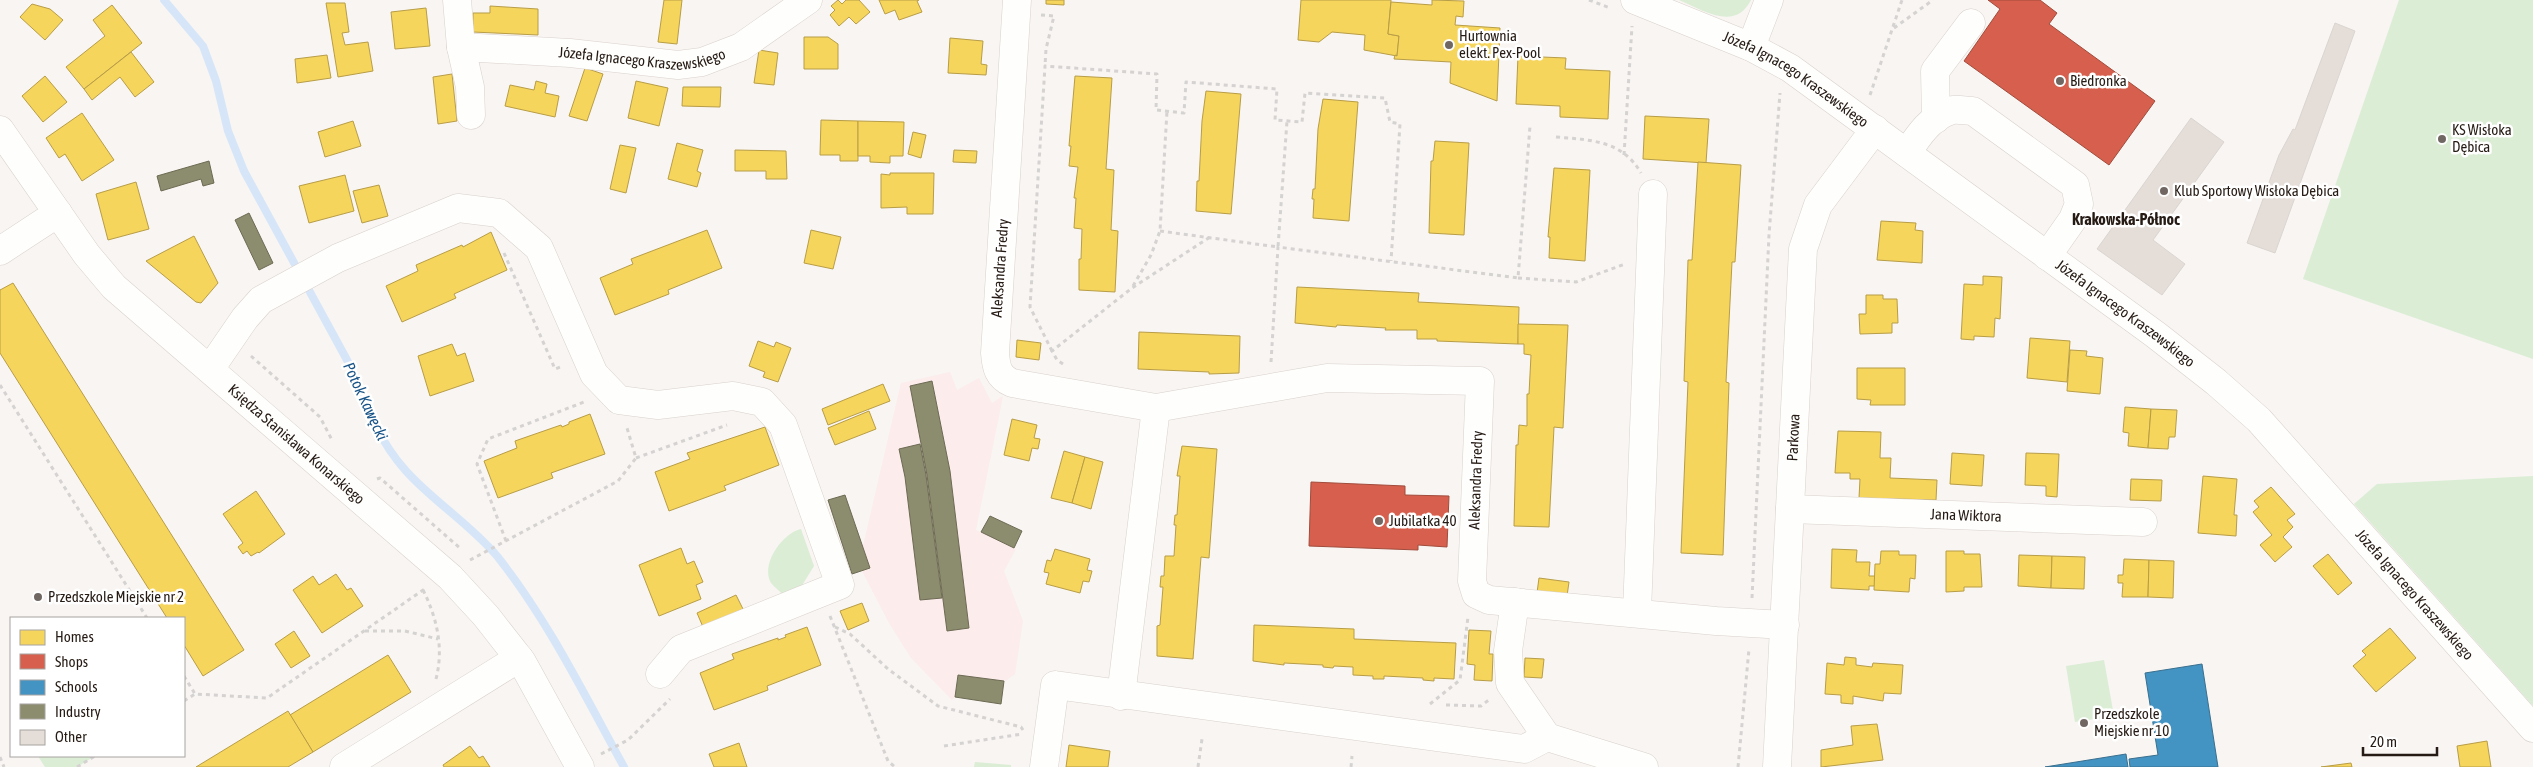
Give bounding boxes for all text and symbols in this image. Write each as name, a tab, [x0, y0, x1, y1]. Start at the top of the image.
place label: Hurtownia elekt. Pex-Pool	[1459, 27, 1541, 61]
street label: Józefa Ignacego Kraszewskiego	[1721, 28, 1872, 130]
marker: Hurtownia elekt. Pex-Pool	[1443, 39, 1455, 51]
street label: Józefa Ignacego Kraszewskiego	[558, 43, 728, 73]
place label: Biedronka	[2070, 72, 2127, 89]
marker: Biedronka	[2054, 75, 2066, 87]
place label: KS Wisłoka Dębica	[2452, 121, 2512, 155]
marker: KS Wisłoka Dębica	[2436, 133, 2448, 145]
place label: Klub Sportowy Wisłoka Dębica	[2174, 182, 2339, 199]
marker: Klub Sportowy Wisłoka Dębica	[2158, 185, 2170, 197]
district label: Krakowska-Północ	[2072, 210, 2180, 228]
street label: Aleksandra Fredry	[988, 218, 1011, 318]
street label: Józefa Ignacego Kraszewskiego	[2053, 256, 2198, 370]
water label: Potok Kawęcki	[339, 359, 392, 444]
street label: Księdza Stanisława Konarskiego	[225, 380, 368, 507]
street label: Parkowa	[1783, 413, 1803, 462]
street label: Aleksandra Fredry	[1465, 430, 1486, 530]
street label: Jana Wiktora	[1930, 505, 2002, 525]
place label: Jubilatka 40	[1389, 512, 1457, 529]
marker: Jubilatka 40	[1373, 515, 1385, 527]
street label: Józefa Ignacego Kraszewskiego	[2352, 526, 2477, 663]
place label: Przedszkole Miejskie nr 2	[48, 588, 184, 605]
marker: Przedszkole Miejskie nr 2	[32, 591, 44, 603]
legend	[10, 617, 185, 757]
text: Homes	[55, 628, 94, 645]
text: Shops	[55, 653, 88, 670]
text: Schools	[55, 678, 98, 695]
text: Industry	[55, 703, 101, 720]
place label: Przedszkole Miejskie nr 10	[2094, 705, 2169, 739]
marker: Przedszkole Miejskie nr 10	[2078, 717, 2090, 729]
scale bar	[2363, 724, 2437, 756]
text: Other	[55, 728, 87, 745]
text: 20 m	[2370, 733, 2397, 750]

